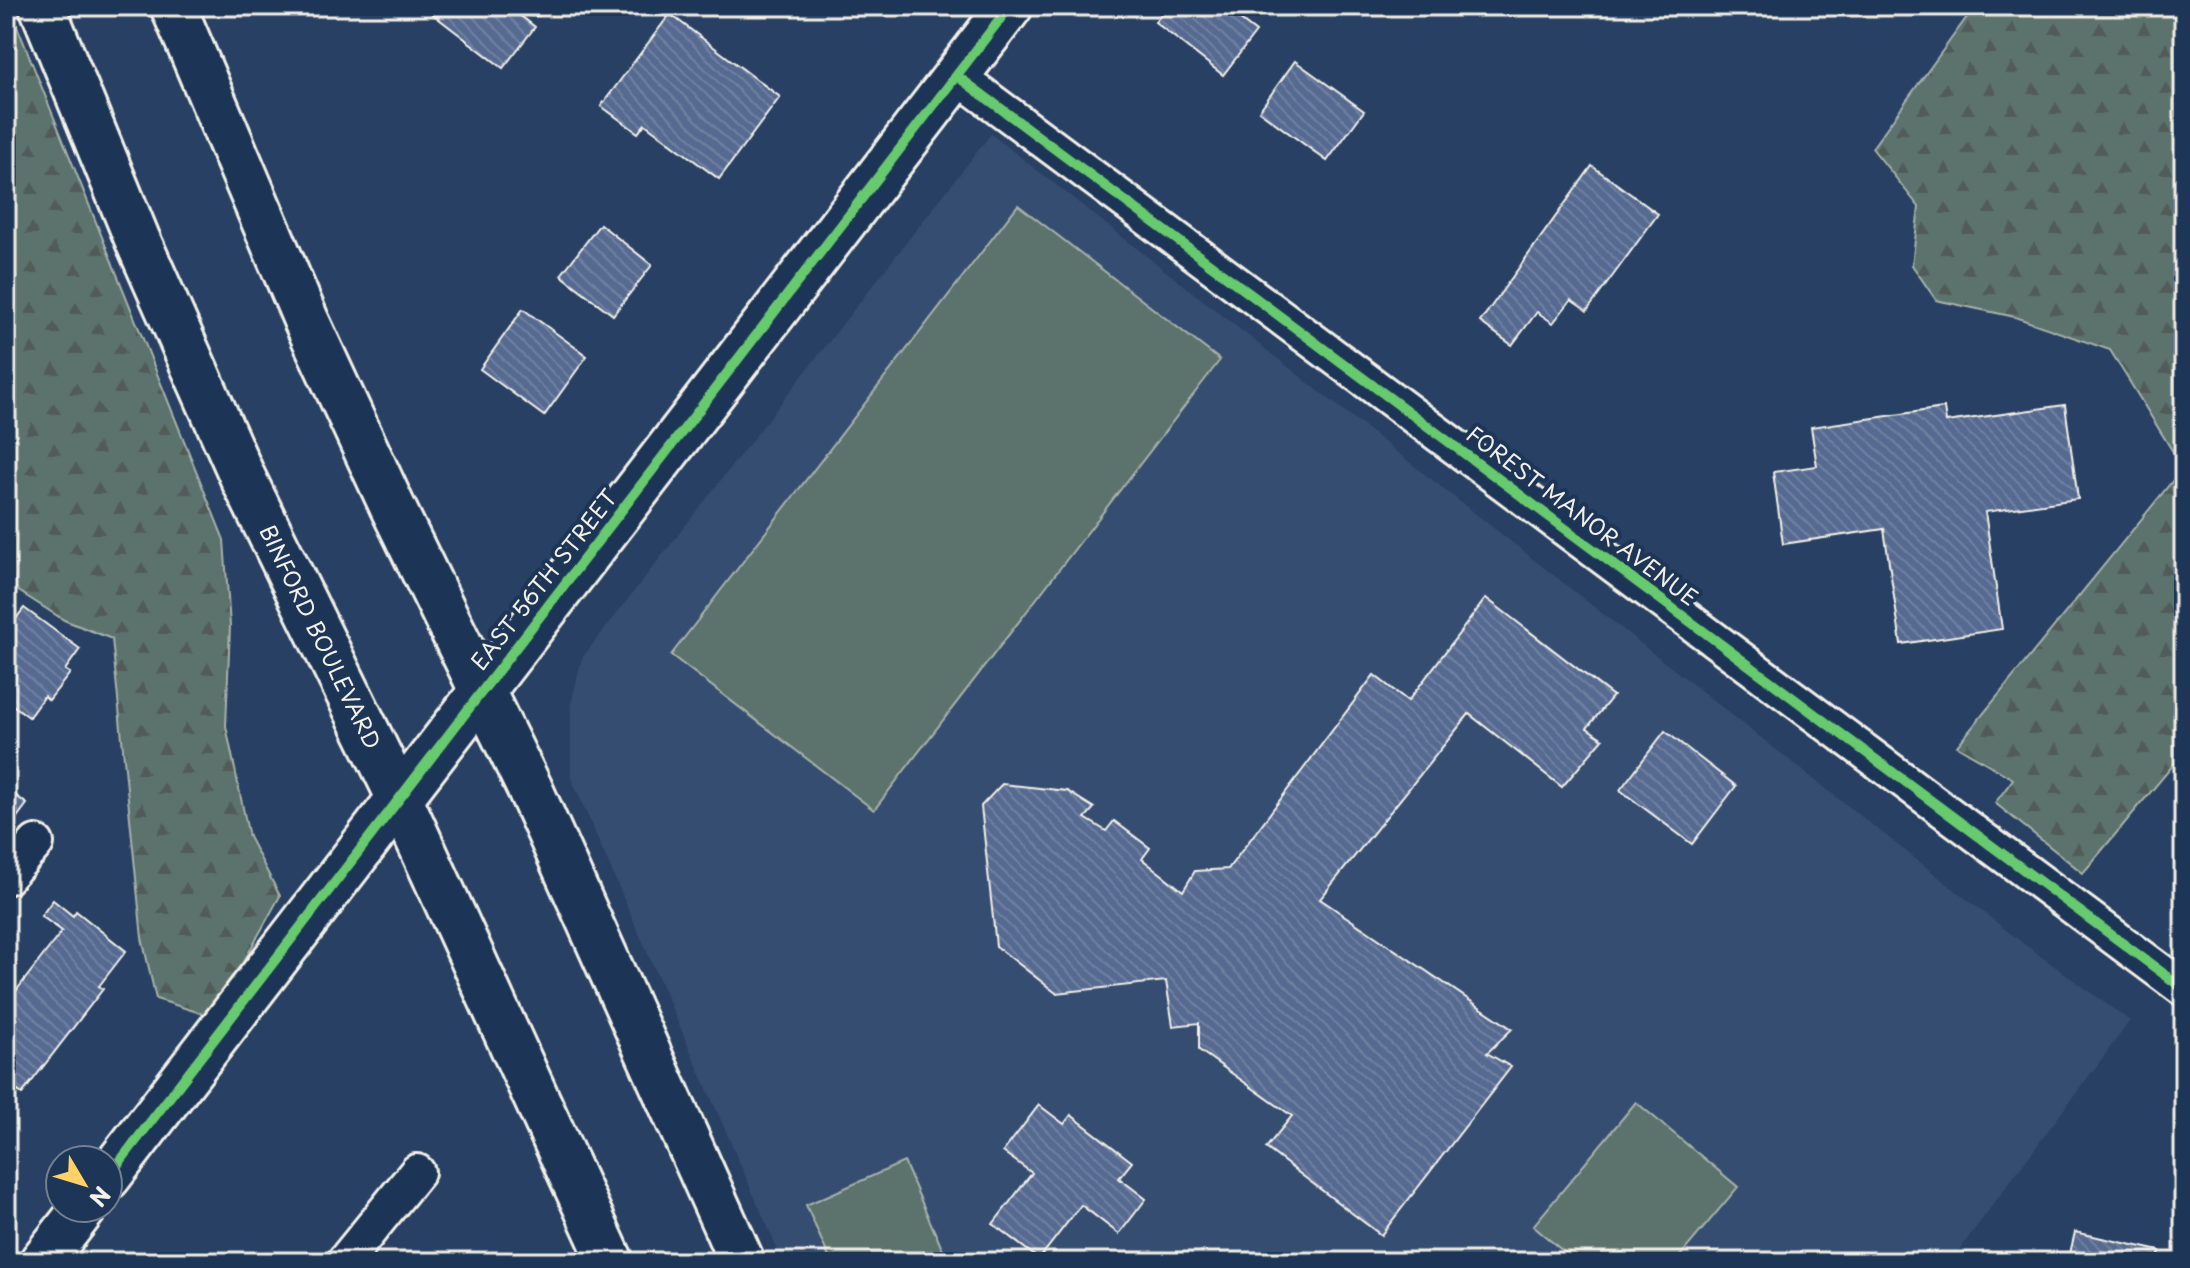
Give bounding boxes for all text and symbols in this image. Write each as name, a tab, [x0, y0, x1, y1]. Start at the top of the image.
street label: FOREST MANOR AVENUE	[1460, 417, 1705, 613]
street label: EAST 56TH STREET	[462, 482, 624, 676]
street label: BINFORD BOULEVARD	[253, 519, 390, 754]
north arrow	[44, 1144, 124, 1224]
text: N	[83, 1180, 119, 1214]

